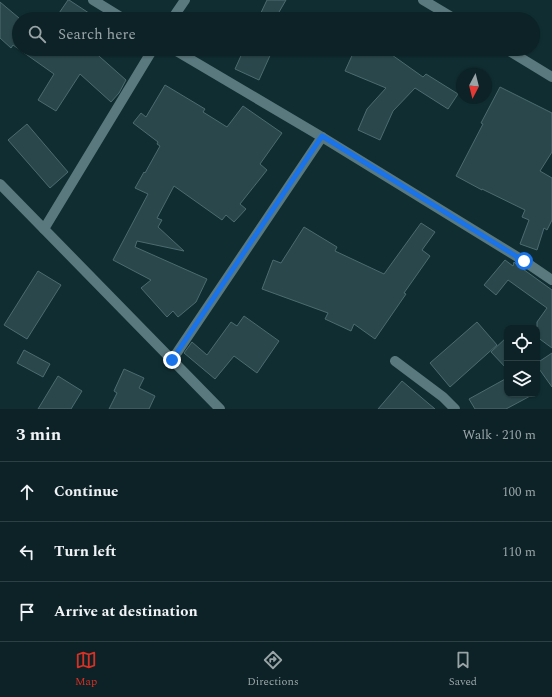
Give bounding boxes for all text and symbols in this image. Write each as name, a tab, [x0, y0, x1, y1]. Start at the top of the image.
search box	[12, 12, 540, 56]
icon: search	[26, 23, 48, 45]
text: Search here	[58, 23, 136, 46]
north arrow	[456, 68, 492, 104]
route start	[515, 252, 533, 270]
map controls	[504, 325, 540, 397]
button: locate	[504, 325, 540, 361]
route end	[163, 351, 181, 369]
button: layers	[504, 361, 540, 397]
text: 3 min	[16, 422, 61, 448]
text: Walk · 210 m	[462, 425, 536, 445]
text: Continue	[54, 480, 119, 503]
icon: ahead	[16, 481, 38, 503]
text: 100 m	[502, 482, 536, 502]
text: Turn left	[54, 540, 116, 563]
icon: left	[16, 541, 38, 563]
text: 110 m	[502, 542, 536, 562]
text: Arrive at destination	[54, 600, 198, 623]
icon: arrive	[16, 601, 38, 623]
tab: Map	[75, 649, 97, 690]
tab: Directions	[247, 649, 299, 690]
tab: Saved	[449, 649, 477, 690]

